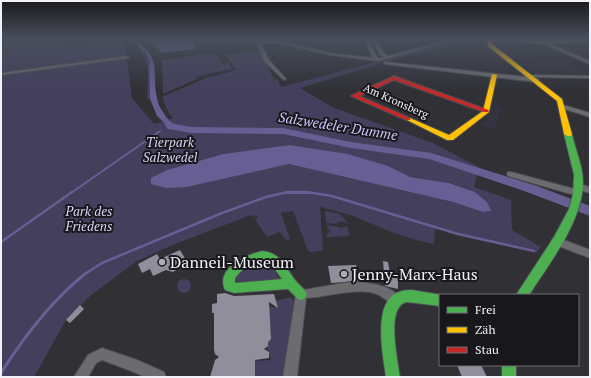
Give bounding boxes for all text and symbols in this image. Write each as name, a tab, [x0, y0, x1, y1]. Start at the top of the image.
street label: Am Kronsberg	[361, 80, 431, 122]
water label: Salzwedeler Dumme	[277, 107, 400, 144]
park label: Tierpark Salzwedel	[143, 133, 198, 166]
park label: Park des Friedens	[64, 202, 113, 235]
place label: Danneil-Museum	[170, 251, 294, 273]
marker: Danneil-Museum	[157, 257, 167, 267]
place label: Jenny-Marx-Haus	[352, 263, 478, 285]
marker: Jenny-Marx-Haus	[339, 269, 349, 279]
legend	[439, 294, 579, 366]
text: Frei	[475, 302, 496, 317]
text: Zäh	[475, 322, 495, 337]
text: Stau	[475, 342, 499, 357]

